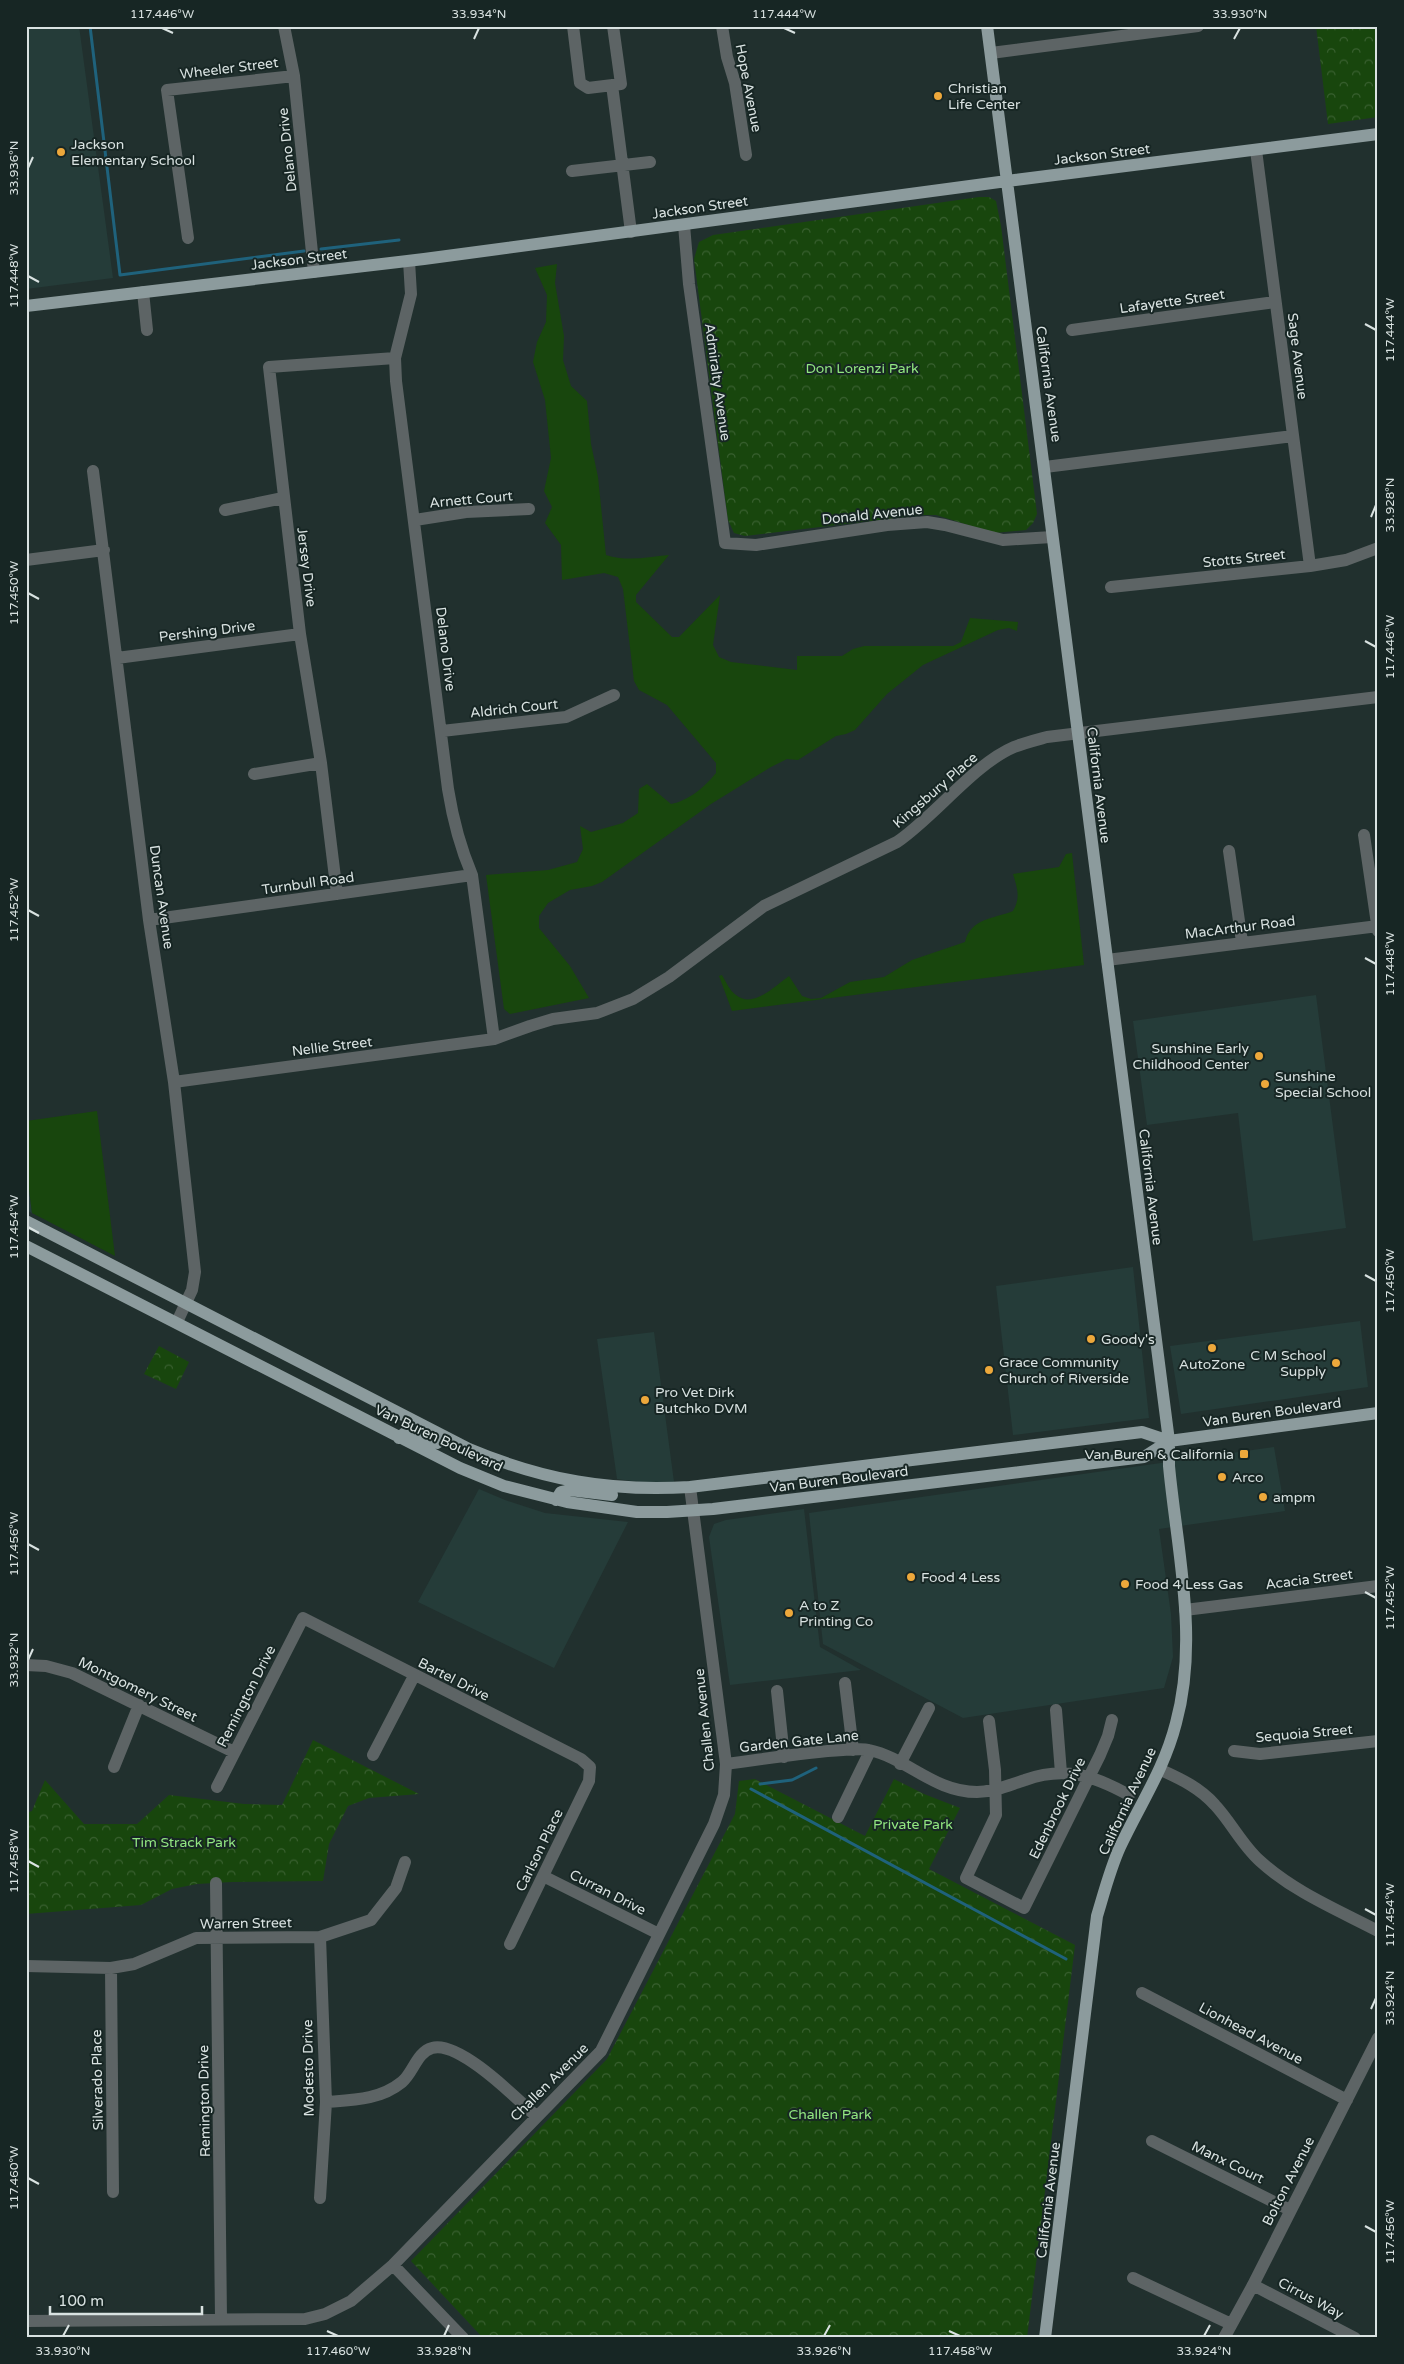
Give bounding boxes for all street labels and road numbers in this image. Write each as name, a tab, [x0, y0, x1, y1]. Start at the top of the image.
street label: Hope Avenue	[732, 43, 765, 134]
street label: Wheeler Street	[179, 54, 280, 83]
street label: Delano Drive	[275, 107, 300, 193]
street label: Jackson Street	[1053, 140, 1152, 169]
street label: Jackson Street	[651, 192, 750, 223]
street label: Jackson Street	[250, 245, 349, 274]
street label: Lafayette Street	[1118, 286, 1226, 317]
street label: Sage Avenue	[1284, 312, 1311, 400]
street label: Admiralty Avenue	[701, 322, 734, 442]
street label: California Avenue	[1032, 325, 1065, 443]
street label: Arnett Court	[429, 487, 514, 512]
street label: Donald Avenue	[821, 501, 923, 528]
street label: Jersey Drive	[293, 526, 320, 608]
street label: Stotts Street	[1202, 546, 1287, 571]
street label: Delano Drive	[432, 606, 459, 692]
street label: Pershing Drive	[158, 617, 256, 646]
street label: Aldrich Court	[469, 695, 560, 722]
street label: California Avenue	[1083, 726, 1114, 844]
street label: Kingsbury Place	[889, 749, 981, 832]
street label: Duncan Avenue	[146, 844, 177, 950]
street label: Turnbull Road	[261, 869, 355, 898]
street label: MacArthur Road	[1184, 912, 1296, 943]
street label: Nellie Street	[291, 1033, 374, 1060]
street label: California Avenue	[1135, 1128, 1166, 1246]
street label: Van Buren Boulevard	[1202, 1394, 1342, 1431]
street label: Van Buren Boulevard	[372, 1401, 506, 1476]
street label: Van Buren Boulevard	[769, 1463, 909, 1496]
street label: Acacia Street	[1264, 1566, 1354, 1593]
street label: Remington Drive	[213, 1642, 279, 1750]
street label: Montgomery Street	[76, 1653, 201, 1726]
street label: Bartel Drive	[415, 1654, 492, 1705]
street label: Challen Avenue	[691, 1668, 718, 1772]
street label: Sequoia Street	[1255, 1721, 1354, 1746]
street label: Garden Gate Lane	[738, 1727, 860, 1756]
street label: California Avenue	[1095, 1745, 1160, 1858]
street label: Edenbrook Drive	[1026, 1755, 1089, 1862]
street label: Carlson Place	[512, 1806, 567, 1894]
street label: Curran Drive	[567, 1866, 649, 1919]
street label: Warren Street	[200, 1914, 293, 1933]
street label: Lionhead Avenue	[1196, 1999, 1306, 2068]
street label: Modesto Drive	[299, 2019, 318, 2117]
street label: Silverado Place	[88, 2029, 107, 2131]
street label: Challen Avenue	[507, 2040, 592, 2125]
street label: Remington Drive	[195, 2045, 214, 2157]
street label: Bolton Avenue	[1259, 2134, 1318, 2229]
street label: Manx Court	[1189, 2138, 1267, 2188]
street label: California Avenue	[1033, 2141, 1064, 2259]
street label: Cirrus Way	[1275, 2274, 1347, 2323]

